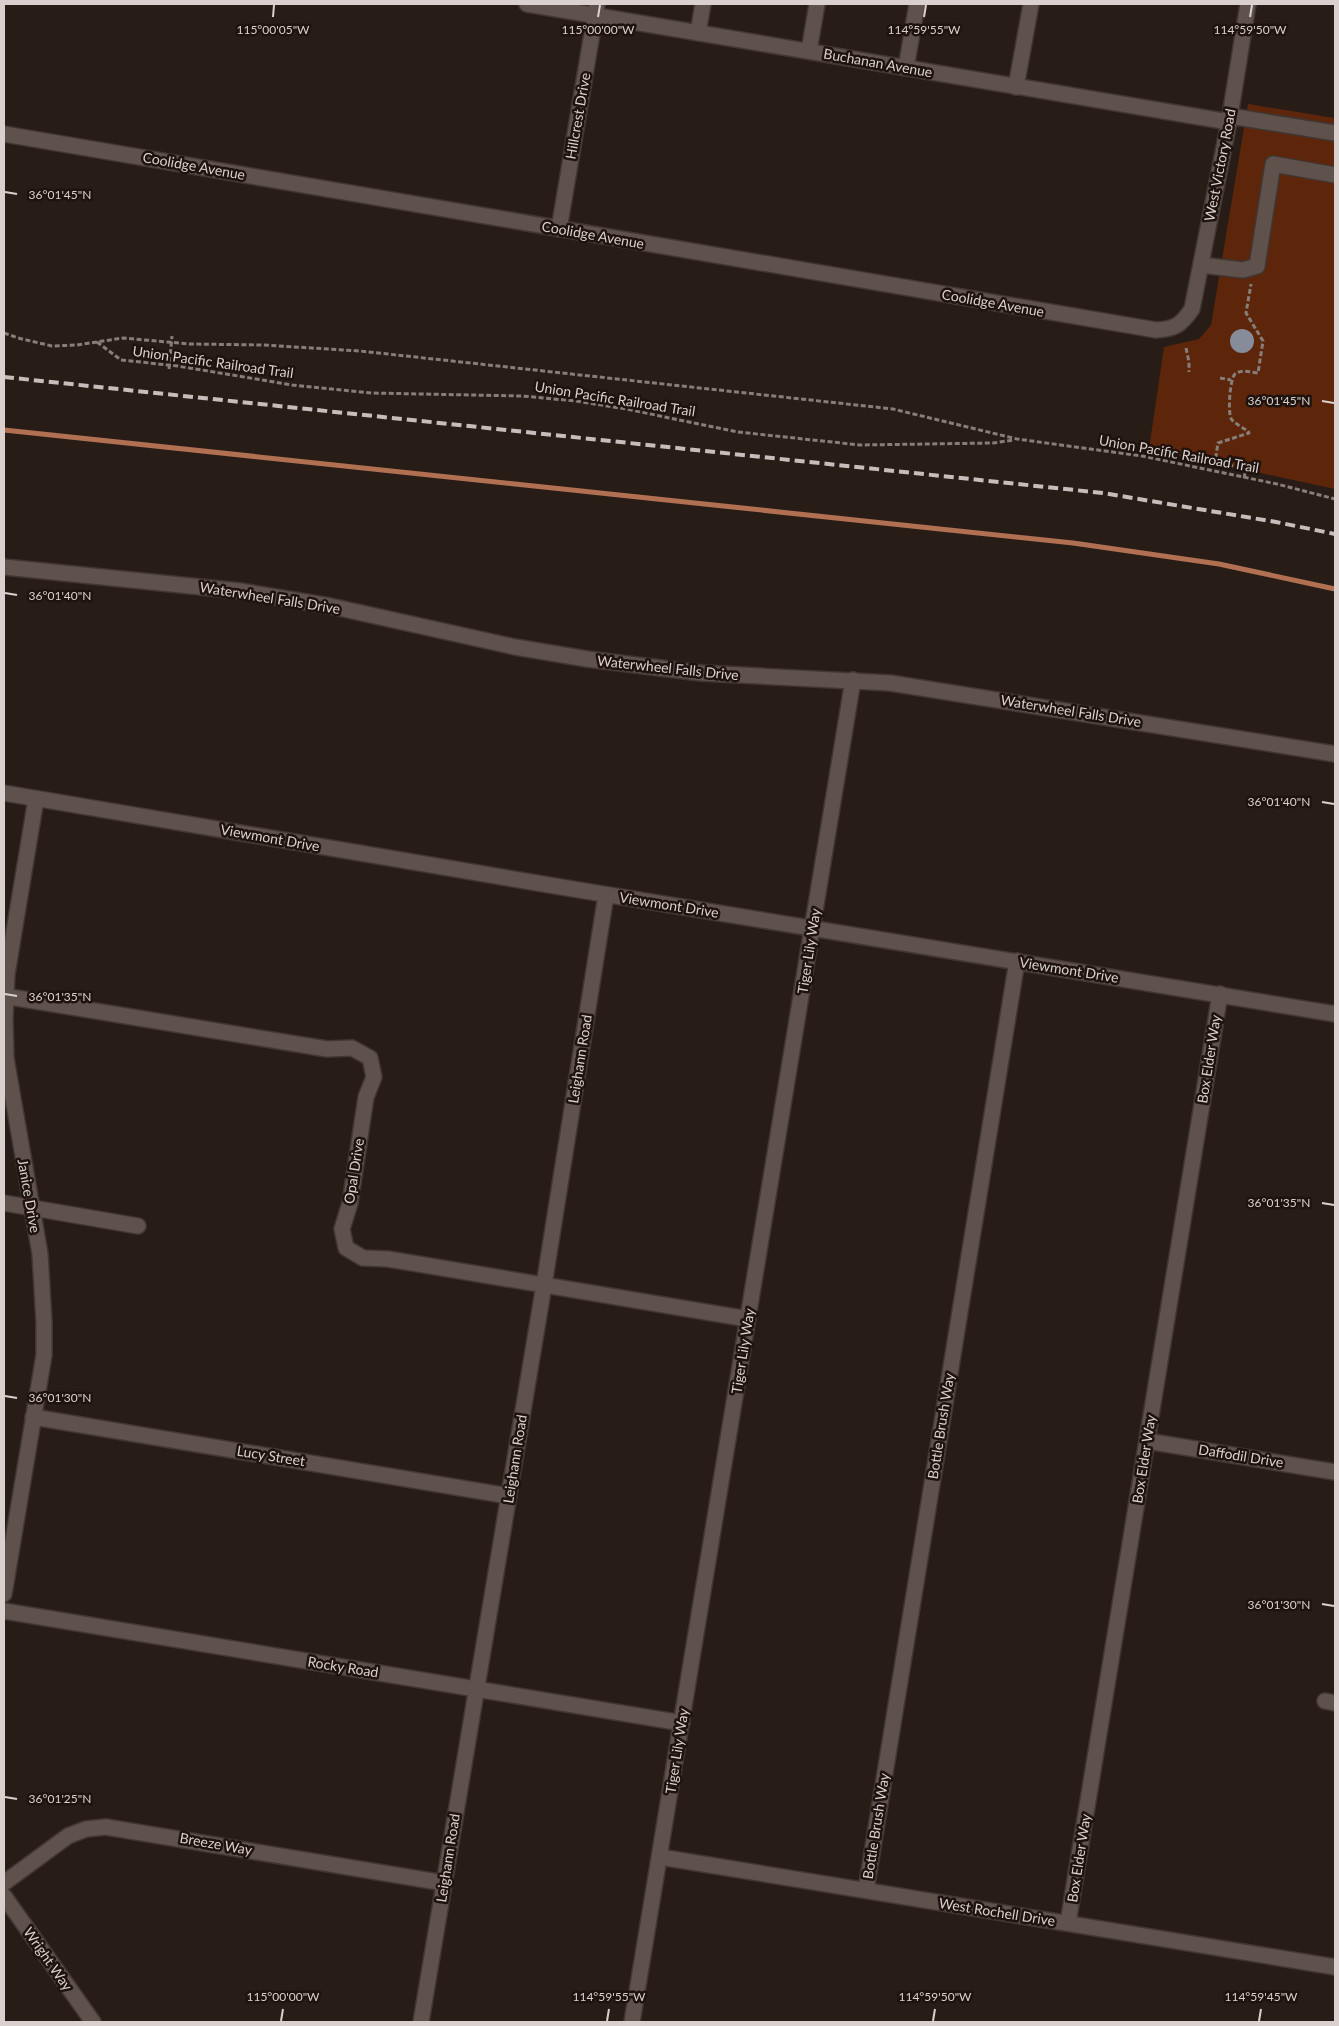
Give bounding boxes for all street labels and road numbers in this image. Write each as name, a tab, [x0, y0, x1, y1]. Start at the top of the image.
street label: Buchanan Avenue	[822, 45, 934, 80]
street label: Hillcrest Drive	[562, 71, 593, 160]
street label: West Victory Road	[1200, 107, 1239, 223]
street label: Coolidge Avenue	[142, 148, 247, 183]
street label: Coolidge Avenue	[541, 217, 646, 252]
street label: Coolidge Avenue	[941, 285, 1046, 320]
street label: Union Pacific Railroad Trail	[131, 342, 295, 381]
street label: Union Pacific Railroad Trail	[534, 377, 697, 420]
street label: Union Pacific Railroad Trail	[1098, 431, 1261, 476]
street label: Waterwheel Falls Drive	[199, 578, 342, 617]
street label: Waterwheel Falls Drive	[597, 652, 740, 683]
street label: Waterwheel Falls Drive	[1000, 691, 1143, 730]
street label: Viewmont Drive	[219, 820, 321, 855]
street label: Viewmont Drive	[618, 888, 720, 921]
street label: Tiger Lily Way	[793, 906, 824, 995]
street label: Viewmont Drive	[1018, 953, 1120, 986]
street label: Leighann Road	[564, 1013, 595, 1105]
street label: Box Elder Way	[1193, 1013, 1224, 1104]
street label: Opal Drive	[340, 1137, 367, 1205]
street label: Janice Drive	[15, 1158, 44, 1234]
street label: Tiger Lily Way	[727, 1306, 758, 1395]
street label: Bottle Brush Way	[924, 1371, 957, 1480]
street label: Leighann Road	[499, 1413, 530, 1505]
street label: Box Elder Way	[1128, 1413, 1159, 1504]
street label: Daffodil Drive	[1197, 1440, 1285, 1471]
street label: Lucy Street	[236, 1442, 306, 1469]
street label: Rocky Road	[306, 1653, 380, 1680]
street label: Tiger Lily Way	[661, 1706, 692, 1795]
street label: Bottle Brush Way	[859, 1771, 892, 1880]
street label: Leighann Road	[432, 1812, 463, 1904]
street label: Box Elder Way	[1063, 1812, 1094, 1903]
street label: Breeze Way	[179, 1829, 254, 1858]
street label: West Rochell Drive	[938, 1894, 1056, 1929]
street label: Wright Way	[20, 1924, 77, 1994]

